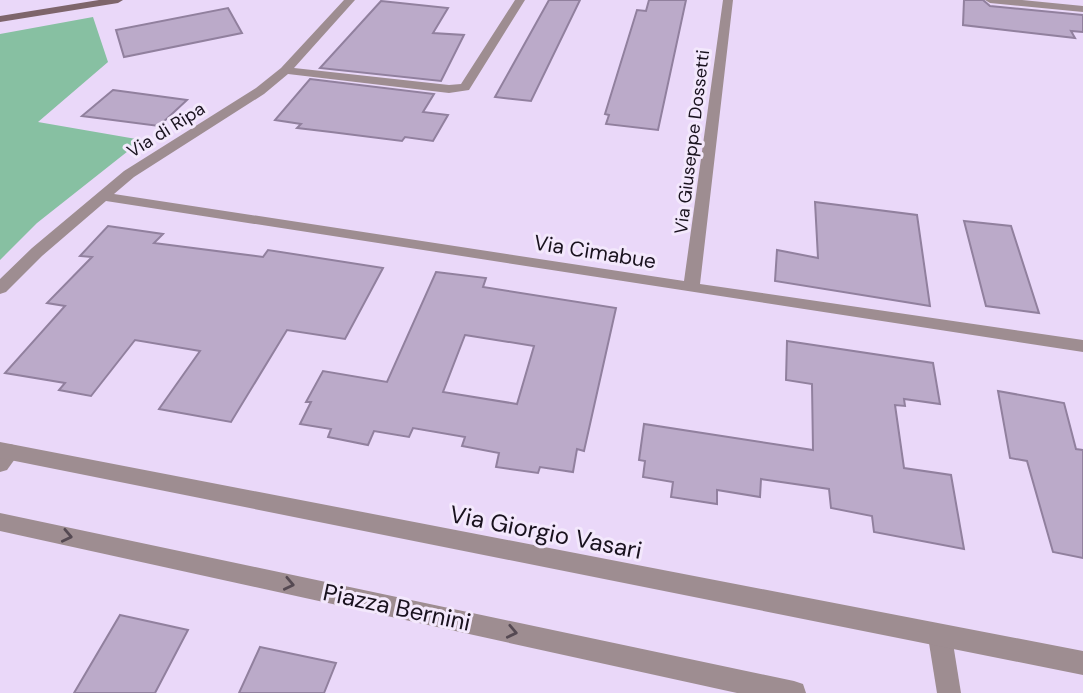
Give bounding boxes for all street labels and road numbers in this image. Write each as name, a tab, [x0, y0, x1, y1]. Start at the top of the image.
street label: Via Giuseppe Dossetti	[669, 48, 715, 236]
street label: Via di Ripa	[123, 97, 209, 163]
street label: Via Cimabue	[532, 229, 658, 275]
street label: Via Giorgio Vasari	[447, 498, 645, 566]
street label: Piazza Bernini	[320, 576, 474, 638]

